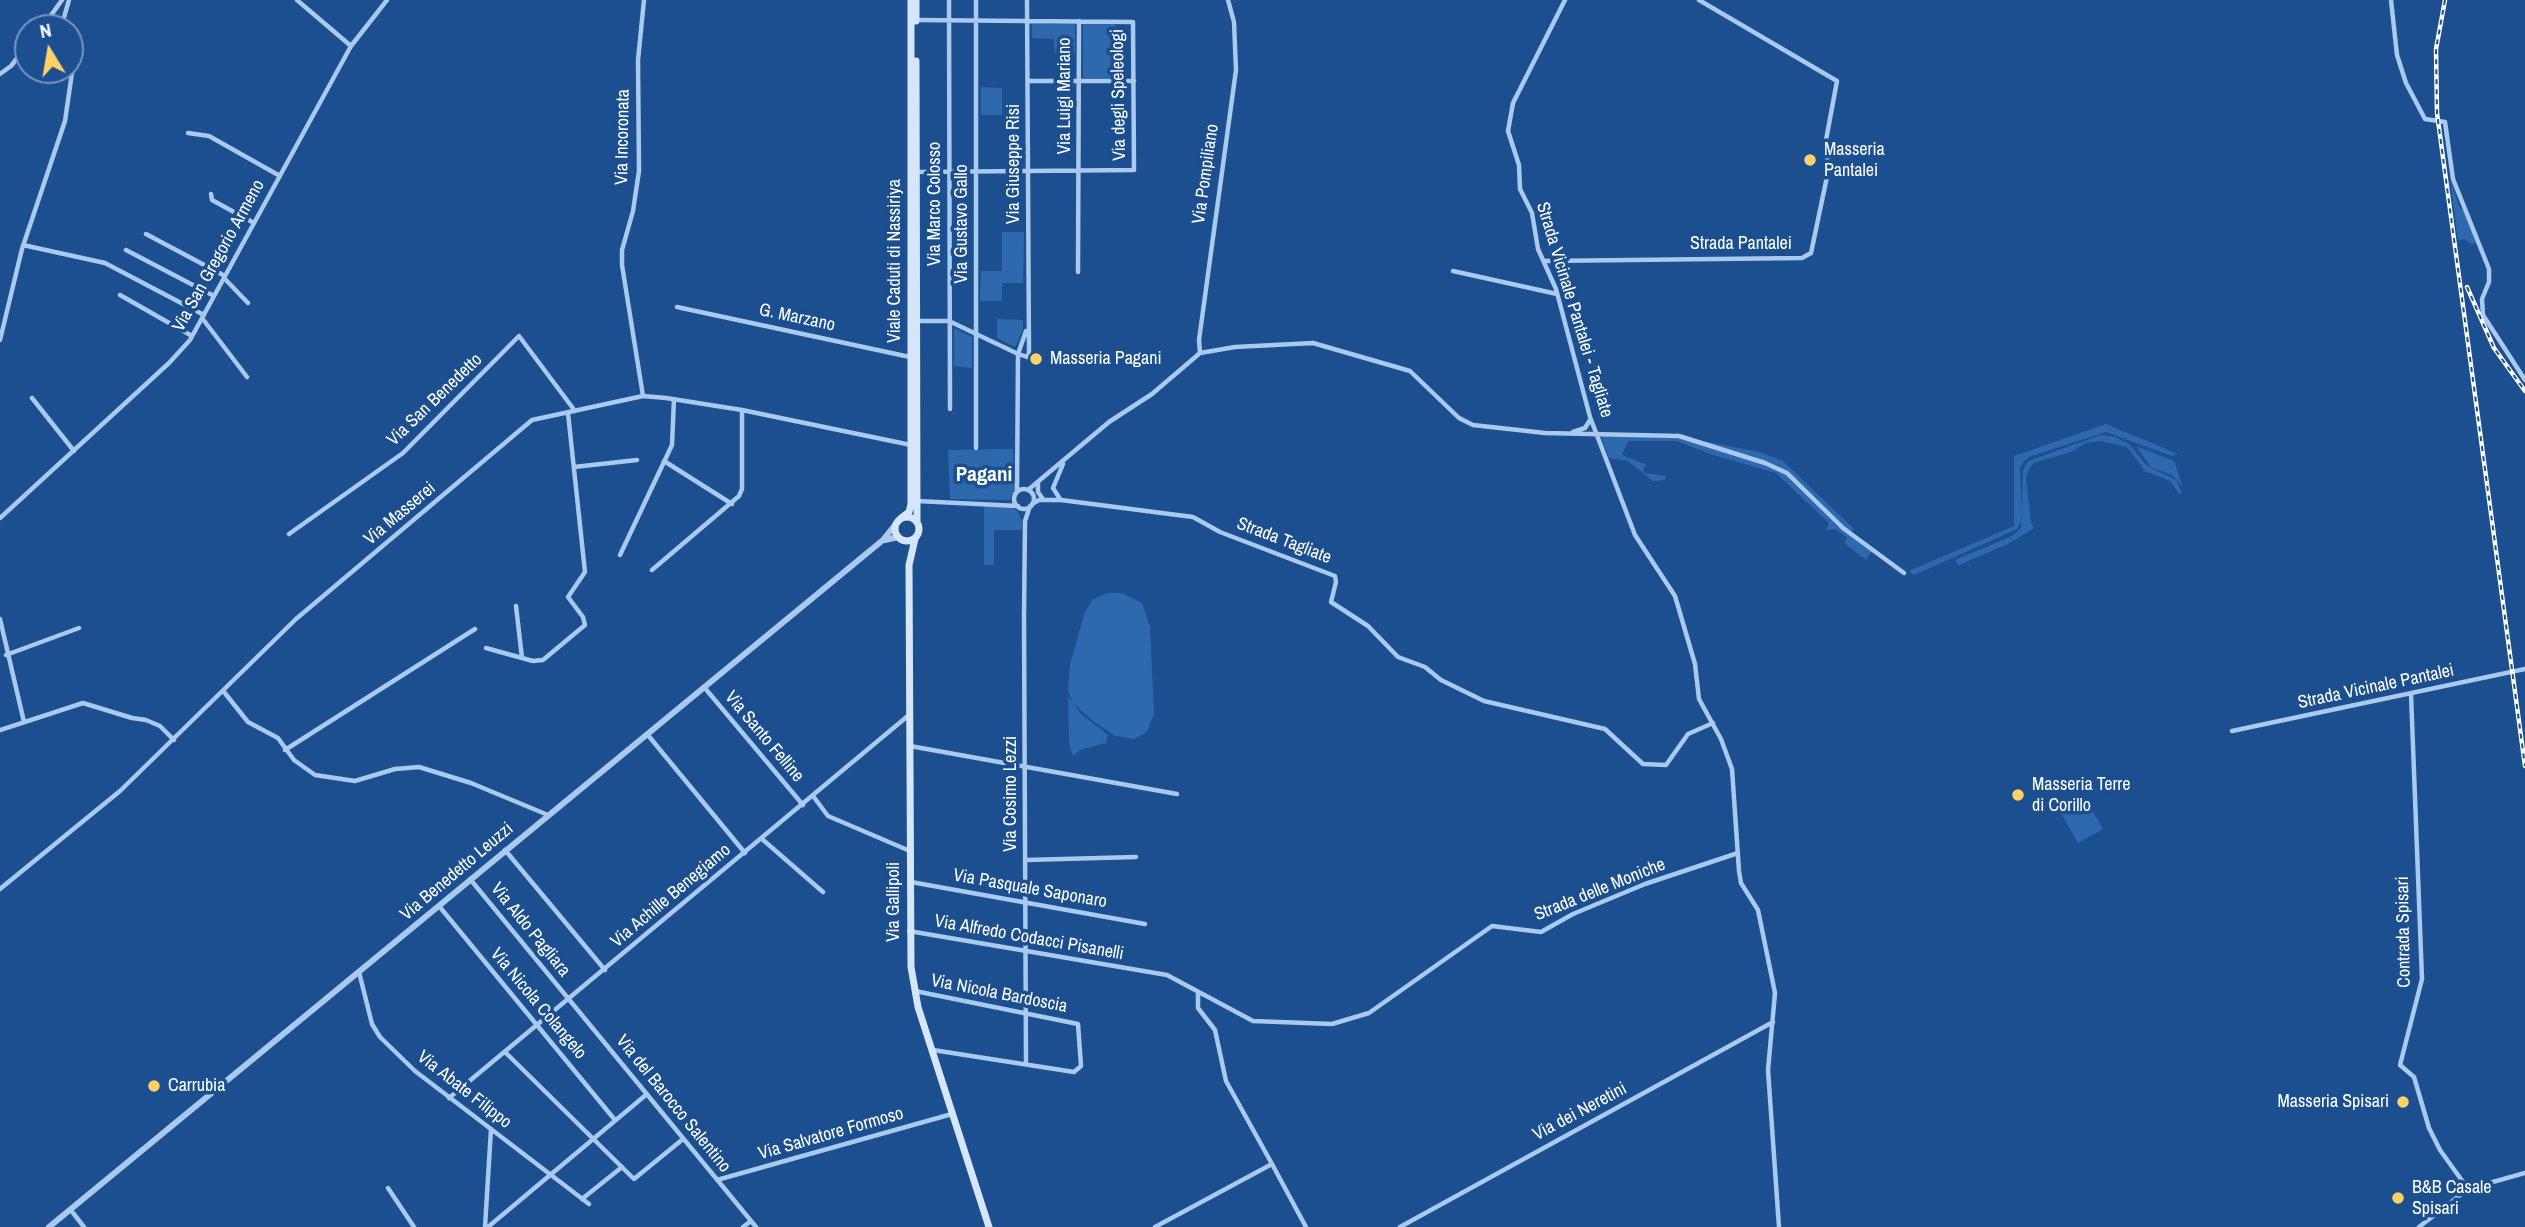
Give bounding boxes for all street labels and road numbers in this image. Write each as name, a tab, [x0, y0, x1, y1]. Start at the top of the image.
street label: Via degli Speleologi	[1107, 29, 1131, 161]
street label: Via Luigi Mariano	[1054, 37, 1076, 155]
street label: Via Incoronata	[611, 89, 635, 185]
street label: Via Giuseppe Risi	[1003, 104, 1025, 224]
street label: Via Pompiliano	[1188, 123, 1224, 225]
street label: Via Marco Colosso	[924, 142, 946, 266]
street label: Via Gustavo Gallo	[951, 164, 973, 284]
street label: Via San Gregorio Armeno	[168, 176, 270, 336]
street label: Viale Caduti di Nassiriya	[884, 179, 906, 343]
street label: Strada Vicinale Pantalei - Tagliate	[1531, 200, 1617, 420]
street label: Strada Pantalei	[1690, 233, 1792, 255]
street label: G. Marzano	[757, 299, 837, 337]
street label: Via San Benedetto	[383, 349, 487, 451]
street label: Via Masserei	[360, 478, 440, 550]
street label: Strada Tagliate	[1234, 513, 1334, 569]
street label: Strada Vicinale Pantalei	[2296, 660, 2456, 714]
street label: Via Santo Felline	[720, 687, 808, 787]
street label: Via Cosimo Lezzi	[1000, 736, 1022, 852]
street label: Via Benedetto Leuzzi	[396, 818, 518, 926]
street label: Via Achille Benegiamo	[607, 840, 735, 952]
street label: Strada delle Moniche	[1531, 854, 1669, 926]
street label: Via Gallipoli	[883, 862, 905, 942]
street label: Via Pasquale Saponaro	[951, 865, 1109, 913]
street label: Contrada Spisari	[2392, 876, 2416, 988]
street label: Via Aldo Pagliara	[486, 879, 574, 981]
street label: Via Alfredo Codacci Pisanelli	[933, 911, 1125, 965]
street label: Via Nicola Colangelo	[485, 944, 591, 1064]
street label: Via Nicola Bardoscia	[929, 970, 1069, 1018]
street label: Via del Barocco Salentino	[611, 1031, 735, 1177]
street label: Via Abate Filippo	[413, 1046, 515, 1134]
street label: Via dei Neretini	[1529, 1078, 1631, 1146]
street label: Via Salvatore Formoso	[756, 1103, 906, 1165]

